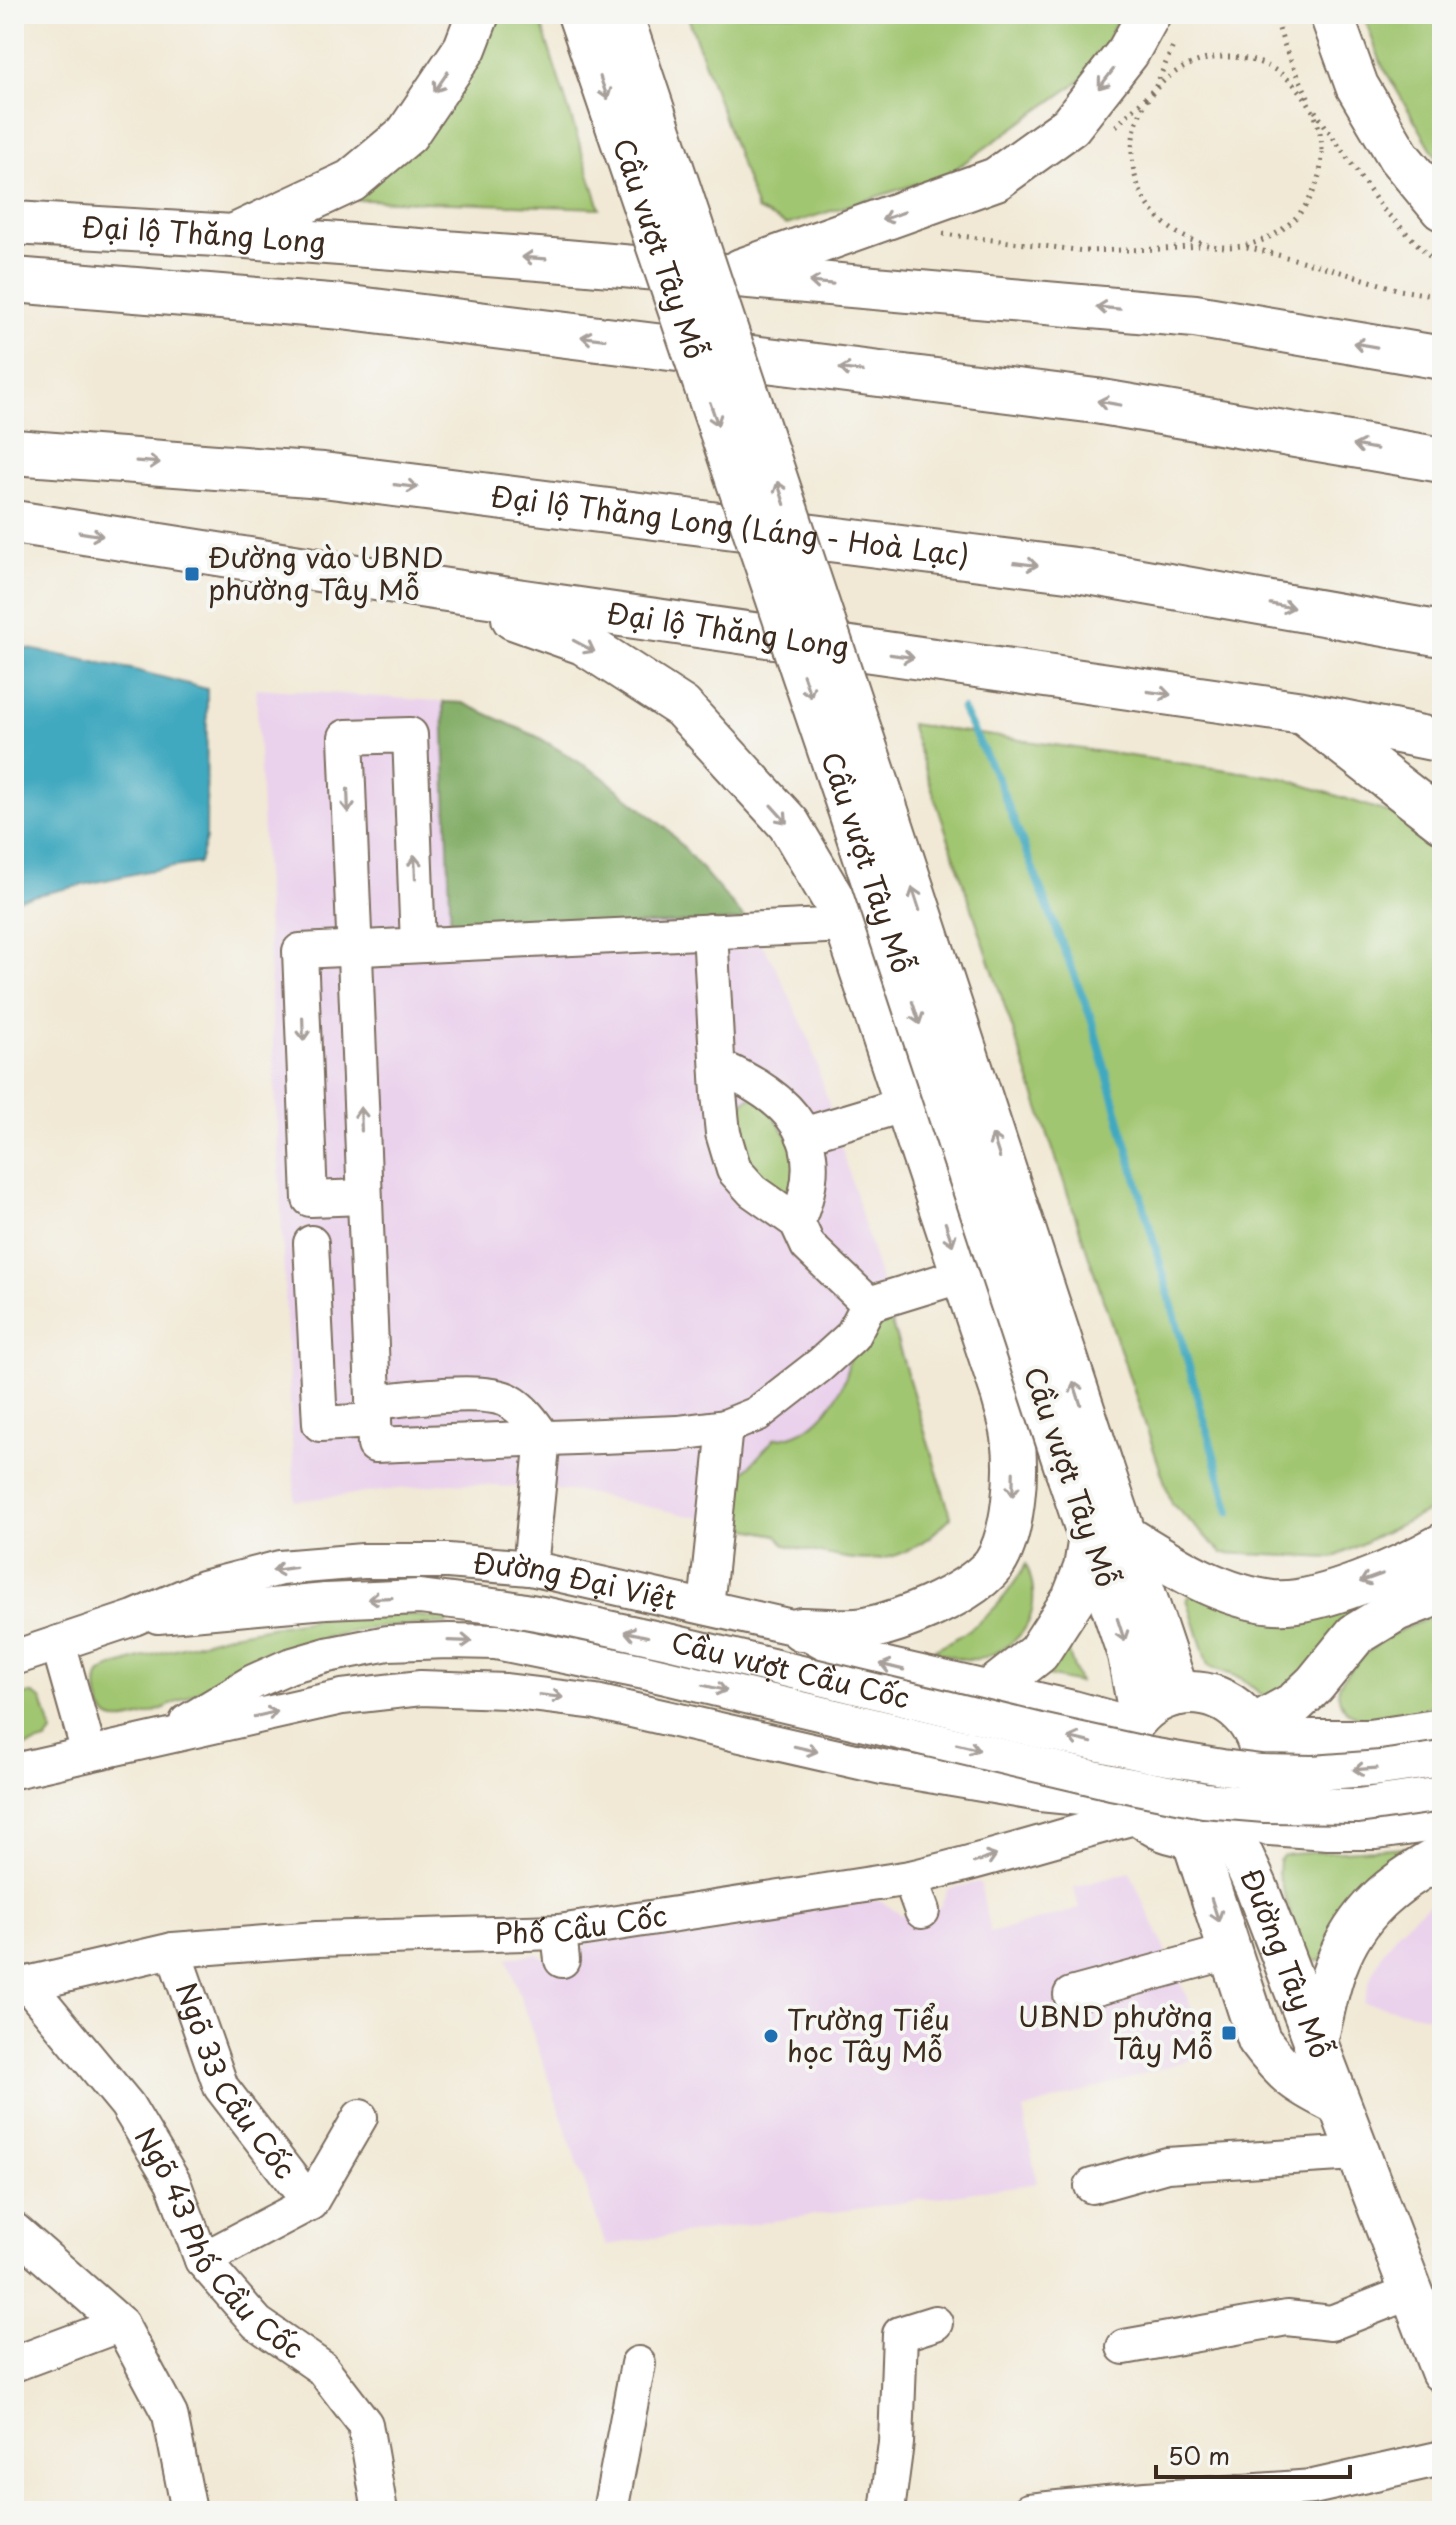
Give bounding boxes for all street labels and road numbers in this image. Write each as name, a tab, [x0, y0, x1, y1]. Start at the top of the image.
street label: Cầu vượt Tây Mỗ	[603, 132, 718, 365]
street label: Đại lộ Thăng Long	[80, 204, 327, 263]
street label: Đại lộ Thăng Long (Láng - Hoà Lạc)	[488, 473, 972, 576]
street label: Đại lộ Thăng Long	[604, 590, 852, 668]
street label: Cầu vượt Tây Mỗ	[811, 746, 925, 978]
street label: Cầu vượt Tây Mỗ	[1014, 1360, 1129, 1593]
street label: Đường Đại Việt	[471, 1540, 681, 1620]
street label: Cầu vượt Cầu Cốc	[667, 1620, 914, 1719]
street label: Đường Tây Mỗ	[1231, 1861, 1343, 2064]
street label: Phố Cầu Cốc	[494, 1893, 670, 1954]
street label: Ngõ 33 Cầu Cốc	[166, 1976, 307, 2187]
street label: Ngõ 43 Phố Cầu Cốc	[125, 2118, 313, 2369]

